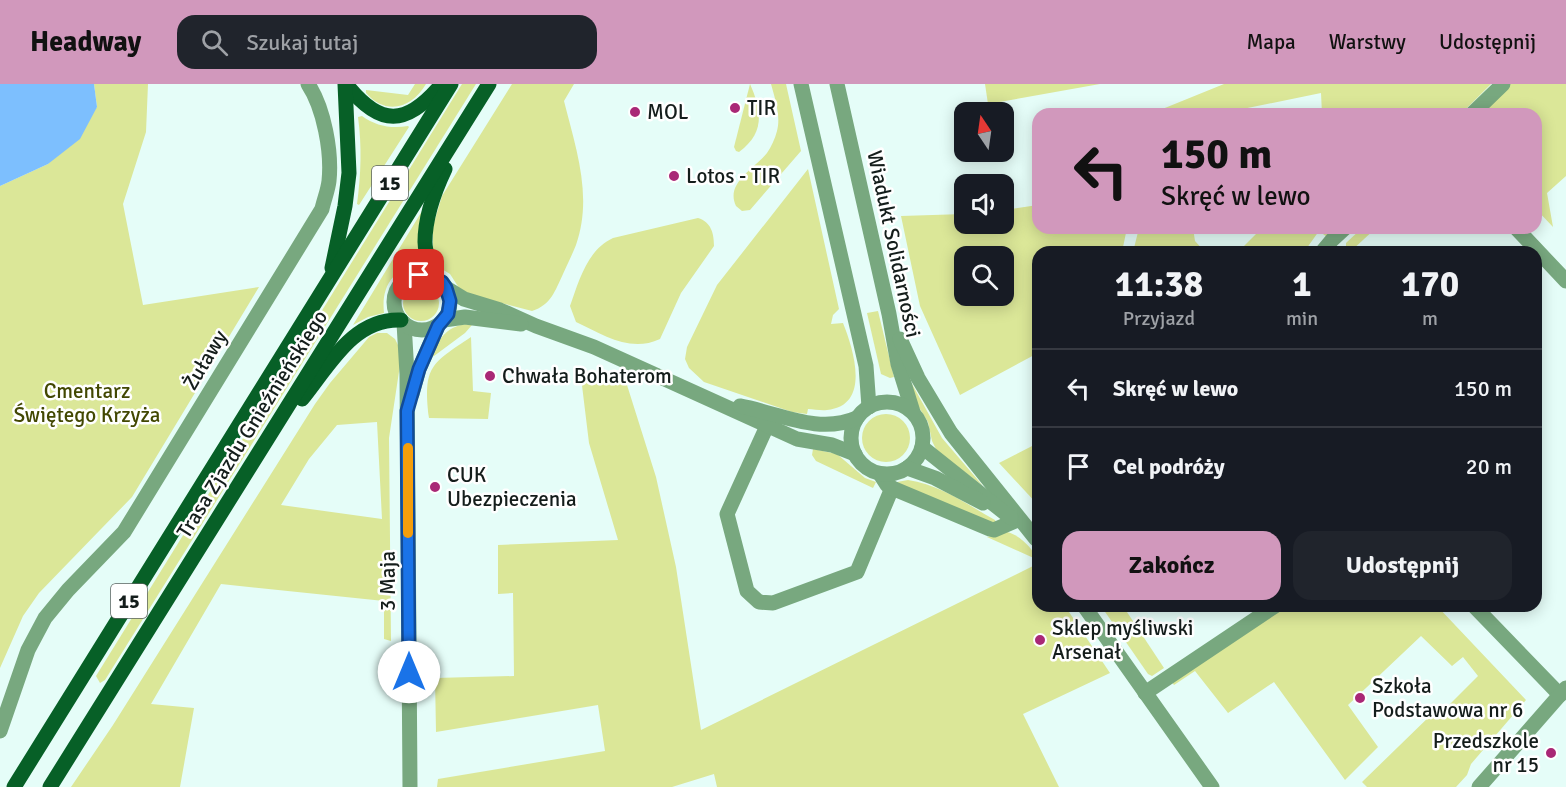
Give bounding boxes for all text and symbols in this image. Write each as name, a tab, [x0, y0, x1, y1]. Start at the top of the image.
search box	[177, 15, 597, 69]
text: Headway	[30, 25, 141, 59]
icon: search	[198, 26, 231, 59]
text: Szukaj tutaj	[246, 29, 358, 56]
text: Mapa	[1246, 29, 1296, 55]
text: Warstwy	[1329, 29, 1406, 55]
text: Udostępnij	[1439, 29, 1536, 55]
place label: TIR	[747, 95, 776, 121]
place label: MOL	[647, 99, 689, 125]
marker: TIR	[728, 101, 742, 115]
north arrow	[954, 102, 1014, 162]
map controls	[954, 102, 1014, 306]
marker: MOL	[628, 105, 642, 119]
text: 150 m	[1161, 129, 1272, 180]
icon: left	[1062, 132, 1140, 210]
street label: Wiadukt Solidarności	[861, 148, 927, 340]
place label: Lotos - TIR	[686, 163, 780, 189]
road number: 15	[372, 166, 408, 200]
marker: Lotos - TIR	[667, 169, 681, 183]
button: sound	[954, 174, 1014, 234]
text: Skręć w lewo	[1161, 180, 1311, 213]
button: search	[954, 246, 1014, 306]
pin	[393, 249, 444, 300]
icon: arrive	[402, 258, 435, 291]
text: 11:38	[1115, 262, 1203, 307]
text: 1	[1292, 262, 1312, 307]
text: 170	[1401, 262, 1459, 307]
street label: Trasa Zjazdu Gnieźnieńskiego	[171, 305, 333, 543]
text: Przyjazd	[1123, 306, 1195, 331]
text: min	[1286, 306, 1318, 331]
text: m	[1422, 306, 1438, 331]
street label: Żuławy	[177, 325, 233, 395]
place label: Chwała Bohaterom	[502, 363, 672, 389]
marker: Chwała Bohaterom	[483, 369, 497, 383]
icon: left	[1062, 372, 1095, 405]
text: Skręć w lewo	[1113, 375, 1238, 402]
text: 150 m	[1454, 375, 1512, 402]
park label: Cmentarz Świętego Krzyża	[14, 378, 160, 428]
icon: arrive	[1062, 450, 1095, 483]
text: Cel podróży	[1113, 453, 1225, 480]
text: 20 m	[1466, 453, 1512, 480]
place label: CUK Ubezpieczenia	[447, 462, 577, 512]
marker: CUK Ubezpieczenia	[428, 480, 442, 494]
button: Zakończ	[1062, 531, 1281, 600]
button: Udostępnij	[1293, 531, 1512, 600]
street label: 3 Maja	[375, 551, 401, 611]
road number: 15	[111, 584, 147, 618]
place label: Sklep myśliwski Arsenał	[1052, 615, 1194, 665]
marker: Sklep myśliwski Arsenał	[1033, 633, 1047, 647]
position arrow	[377, 640, 441, 704]
place label: Szkoła Podstawowa nr 6	[1372, 673, 1523, 723]
marker: Szkoła Podstawowa nr 6	[1353, 691, 1367, 705]
place label: Przedszkole nr 15	[1433, 728, 1539, 778]
marker: Przedszkole nr 15	[1544, 746, 1558, 760]

